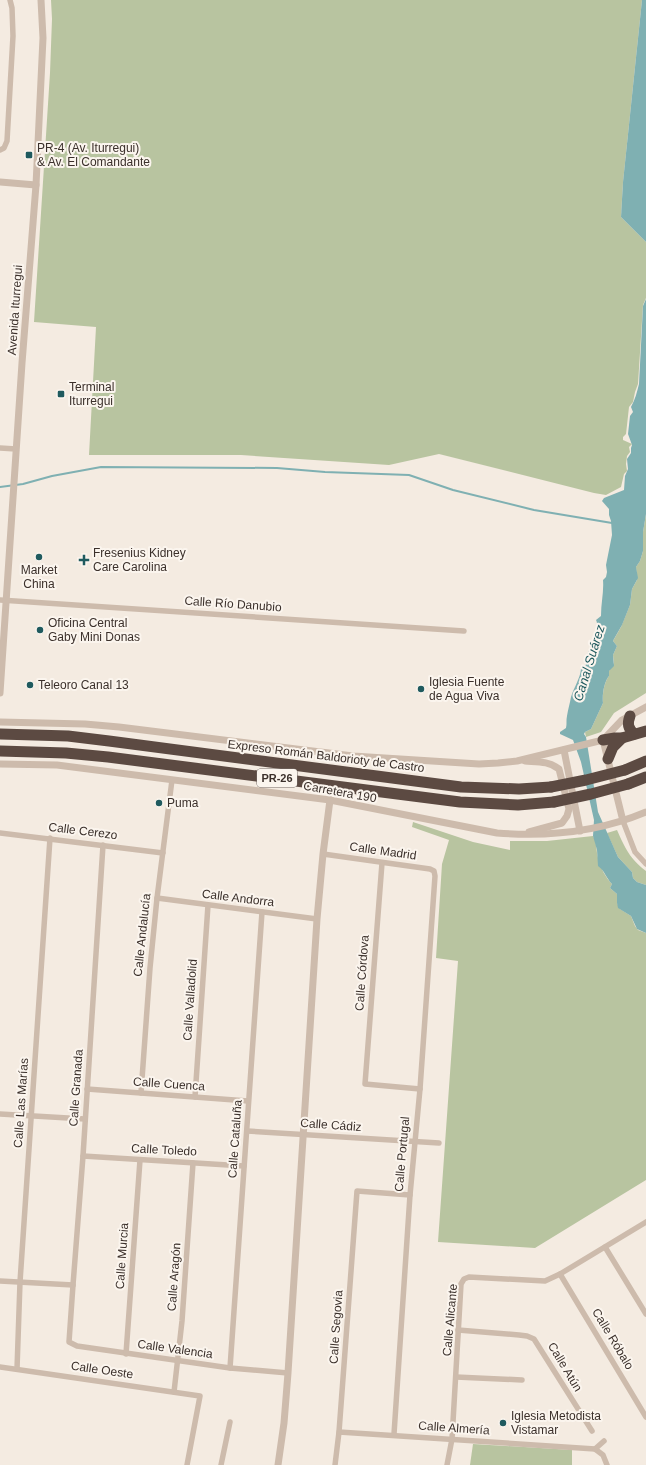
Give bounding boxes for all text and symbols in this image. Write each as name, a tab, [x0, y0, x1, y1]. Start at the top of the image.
place label: PR-4 (Av. Iturregui) & Av. El Comandante	[37, 141, 150, 169]
marker: PR-4 (Av. Iturregui) & Av. El Comandante	[24, 150, 34, 160]
street label: Avenida Iturregui	[5, 264, 25, 356]
place label: Terminal Iturregui	[69, 380, 114, 408]
marker: Terminal Iturregui	[56, 389, 66, 399]
place label: Fresenius Kidney Care Carolina	[93, 546, 186, 574]
marker: Market China	[34, 552, 44, 562]
marker: Fresenius Kidney Care Carolina	[78, 554, 90, 566]
place label: Market China	[21, 563, 58, 591]
street label: Calle Río Danubio	[184, 594, 282, 614]
place label: Oficina Central Gaby Mini Donas	[48, 616, 140, 644]
water label: Canal Suárez	[570, 623, 608, 703]
marker: Oficina Central Gaby Mini Donas	[35, 625, 45, 635]
place label: Iglesia Fuente de Agua Viva	[429, 675, 505, 703]
place label: Teleoro Canal 13	[38, 678, 129, 692]
marker: Teleoro Canal 13	[25, 680, 35, 690]
marker: Iglesia Fuente de Agua Viva	[416, 684, 426, 694]
street label: Expreso Román Baldorioty de Castro	[227, 737, 425, 775]
road number: PR-26	[257, 769, 297, 787]
street label: Carretera 190	[302, 779, 378, 805]
place label: Puma	[167, 796, 199, 810]
marker: Puma	[154, 798, 164, 808]
street label: Calle Cerezo	[48, 820, 119, 842]
street label: Calle Madrid	[349, 839, 417, 863]
street label: Calle Andorra	[201, 887, 275, 909]
street label: Calle Andalucía	[131, 892, 153, 977]
street label: Calle Córdova	[352, 934, 372, 1011]
street label: Calle Valladolid	[180, 959, 200, 1041]
street label: Calle Granada	[66, 1049, 86, 1127]
street label: Calle Las Marías	[11, 1058, 31, 1148]
street label: Calle Cuenca	[133, 1075, 206, 1094]
street label: Calle Cataluña	[225, 1099, 245, 1179]
street label: Calle Cádiz	[300, 1116, 362, 1134]
street label: Calle Portugal	[392, 1116, 412, 1192]
street label: Calle Toledo	[131, 1141, 198, 1159]
street label: Calle Murcia	[113, 1222, 131, 1290]
street label: Calle Aragón	[165, 1242, 183, 1312]
street label: Calle Alicante	[440, 1283, 460, 1357]
street label: Calle Segovia	[326, 1289, 346, 1364]
street label: Calle Róbalo	[589, 1306, 637, 1372]
street label: Calle Valencia	[136, 1337, 214, 1361]
street label: Calle Atún	[545, 1340, 585, 1394]
street label: Calle Oeste	[70, 1359, 134, 1381]
place label: Iglesia Metodista Vistamar	[511, 1409, 601, 1437]
marker: Iglesia Metodista Vistamar	[498, 1418, 508, 1428]
street label: Calle Almería	[418, 1419, 490, 1437]

